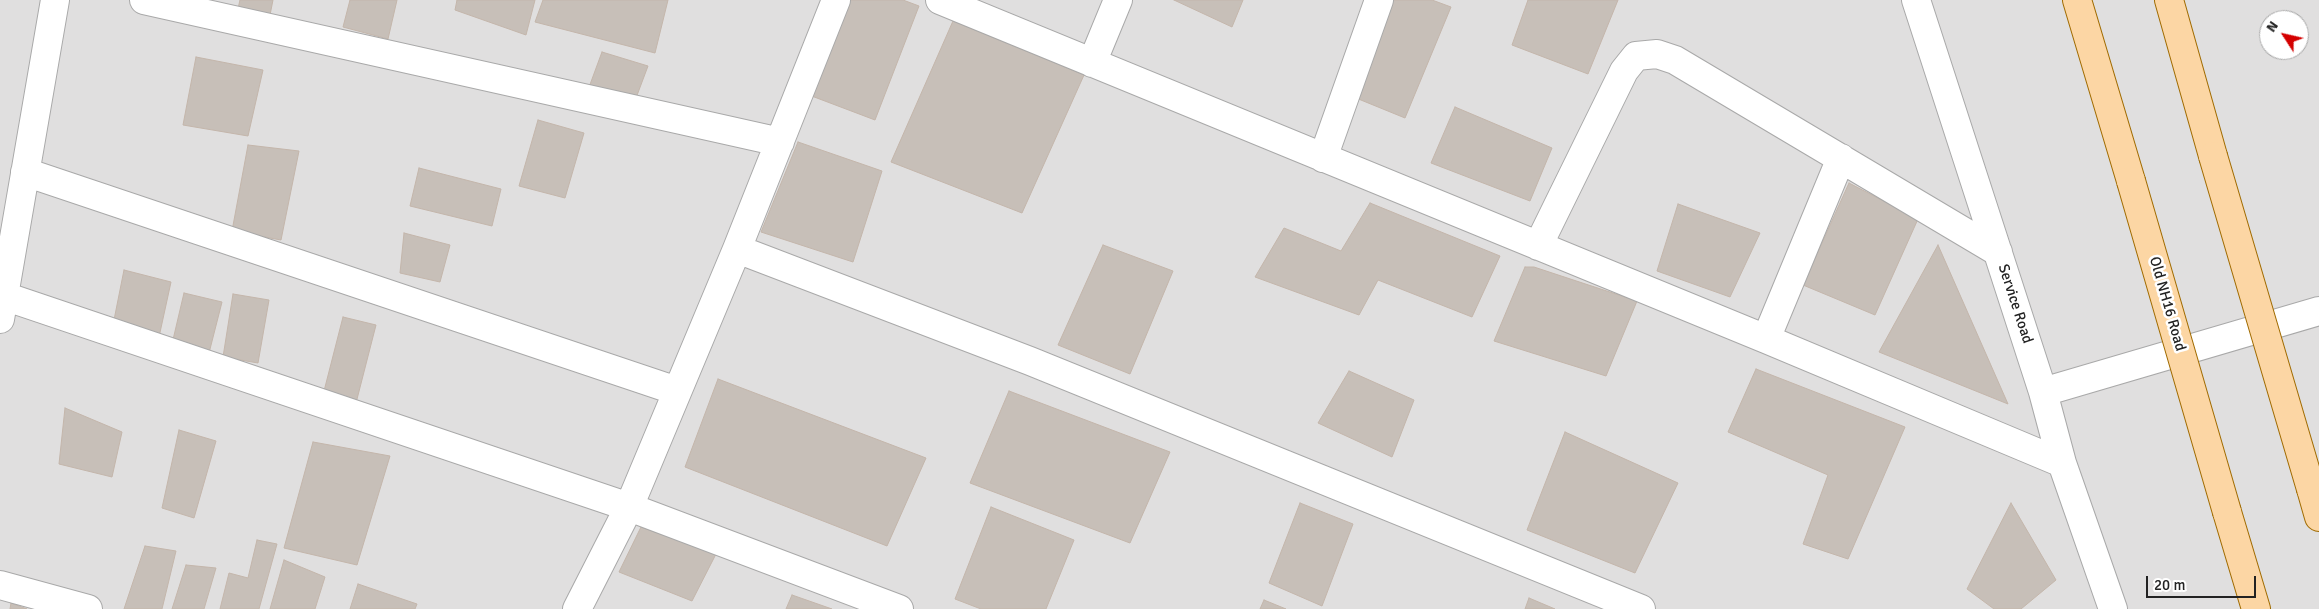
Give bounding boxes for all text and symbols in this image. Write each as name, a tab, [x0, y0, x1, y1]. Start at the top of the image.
north arrow	[2259, 10, 2309, 60]
text: N	[2262, 18, 2282, 36]
street label: Old NH16 Road	[2145, 255, 2189, 353]
street label: Service Road	[1994, 262, 2036, 346]
scale bar	[2149, 566, 2259, 598]
text: 20 m	[2154, 576, 2185, 594]

